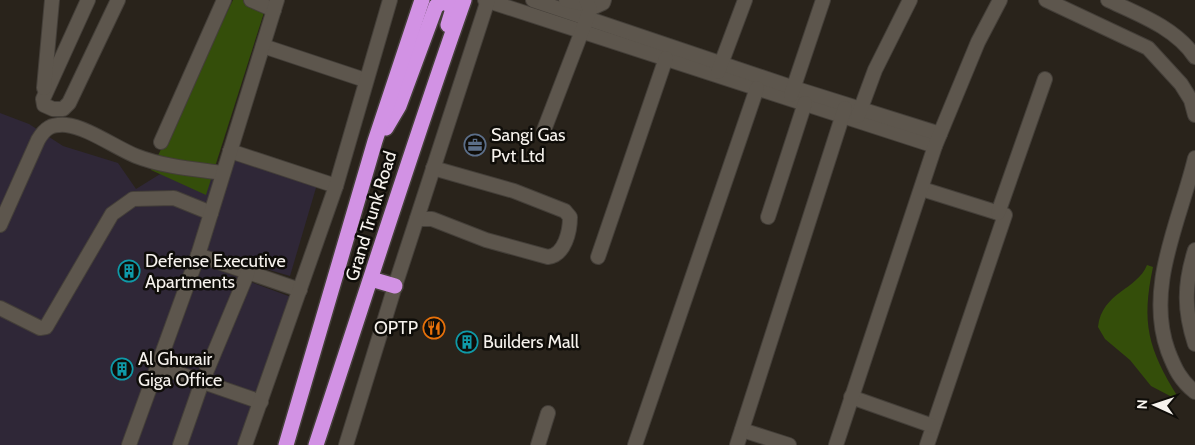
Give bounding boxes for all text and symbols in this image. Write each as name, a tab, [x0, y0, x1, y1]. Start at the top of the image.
place label: Sangi Gas Pvt Ltd	[491, 124, 566, 167]
office icon: Sangi Gas Pvt Ltd	[463, 133, 487, 157]
street label: Grand Trunk Road	[341, 148, 401, 284]
place label: Defense Executive Apartments	[145, 250, 286, 293]
building icon: Defense Executive Apartments	[117, 259, 141, 283]
restaurant icon: OPTP	[422, 316, 446, 340]
place label: OPTP	[374, 317, 418, 339]
building icon: Builders Mall	[455, 330, 479, 354]
place label: Builders Mall	[483, 331, 580, 353]
place label: Al Ghurair Giga Office	[138, 348, 222, 391]
building icon: Al Ghurair Giga Office	[110, 357, 134, 381]
north arrow	[1130, 380, 1180, 430]
text: N	[1133, 399, 1151, 410]

